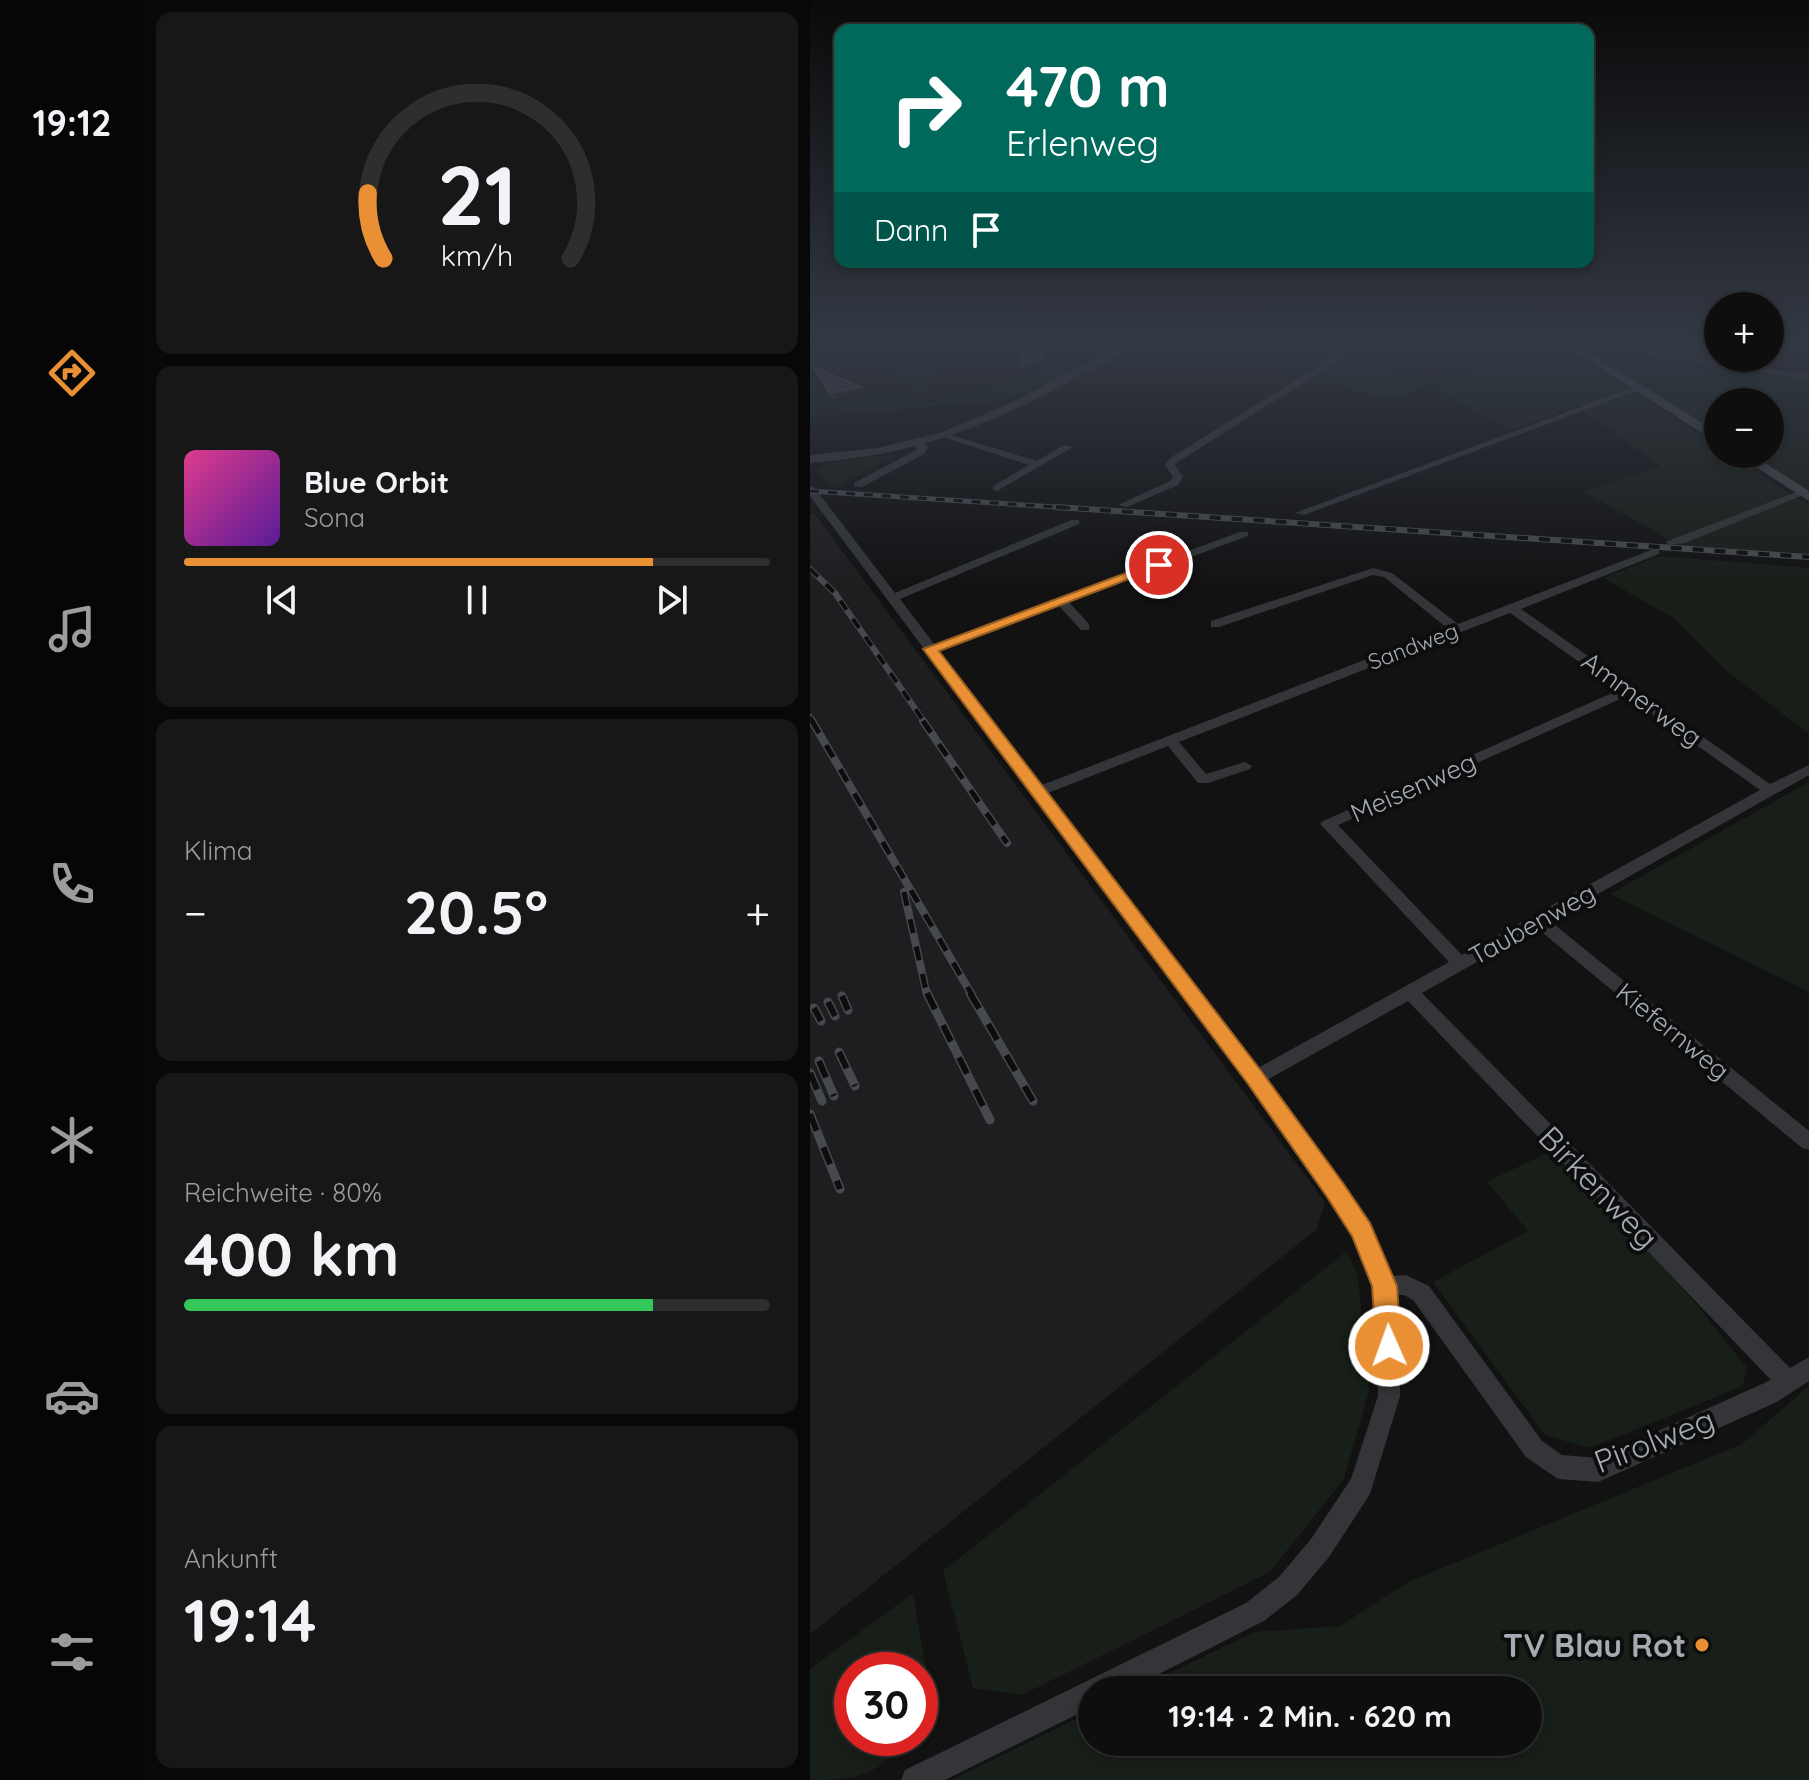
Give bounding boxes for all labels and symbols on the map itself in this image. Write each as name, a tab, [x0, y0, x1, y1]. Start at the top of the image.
pin	[1125, 531, 1193, 599]
street label: Sandweg	[1364, 616, 1462, 676]
street label: Ammerweg	[1575, 644, 1709, 754]
street label: Meisenweg	[1345, 745, 1481, 829]
street label: Taubenweg	[1463, 876, 1601, 972]
street label: Kiefernweg	[1610, 975, 1736, 1087]
street label: Birkenweg	[1531, 1117, 1667, 1257]
position arrow	[1347, 1304, 1431, 1388]
street label: Pirolweg	[1588, 1399, 1720, 1481]
place label: TV Blau Rot	[1503, 1625, 1686, 1665]
marker: TV Blau Rot	[1693, 1636, 1711, 1654]
speed limit sign: 30	[834, 1652, 938, 1756]

